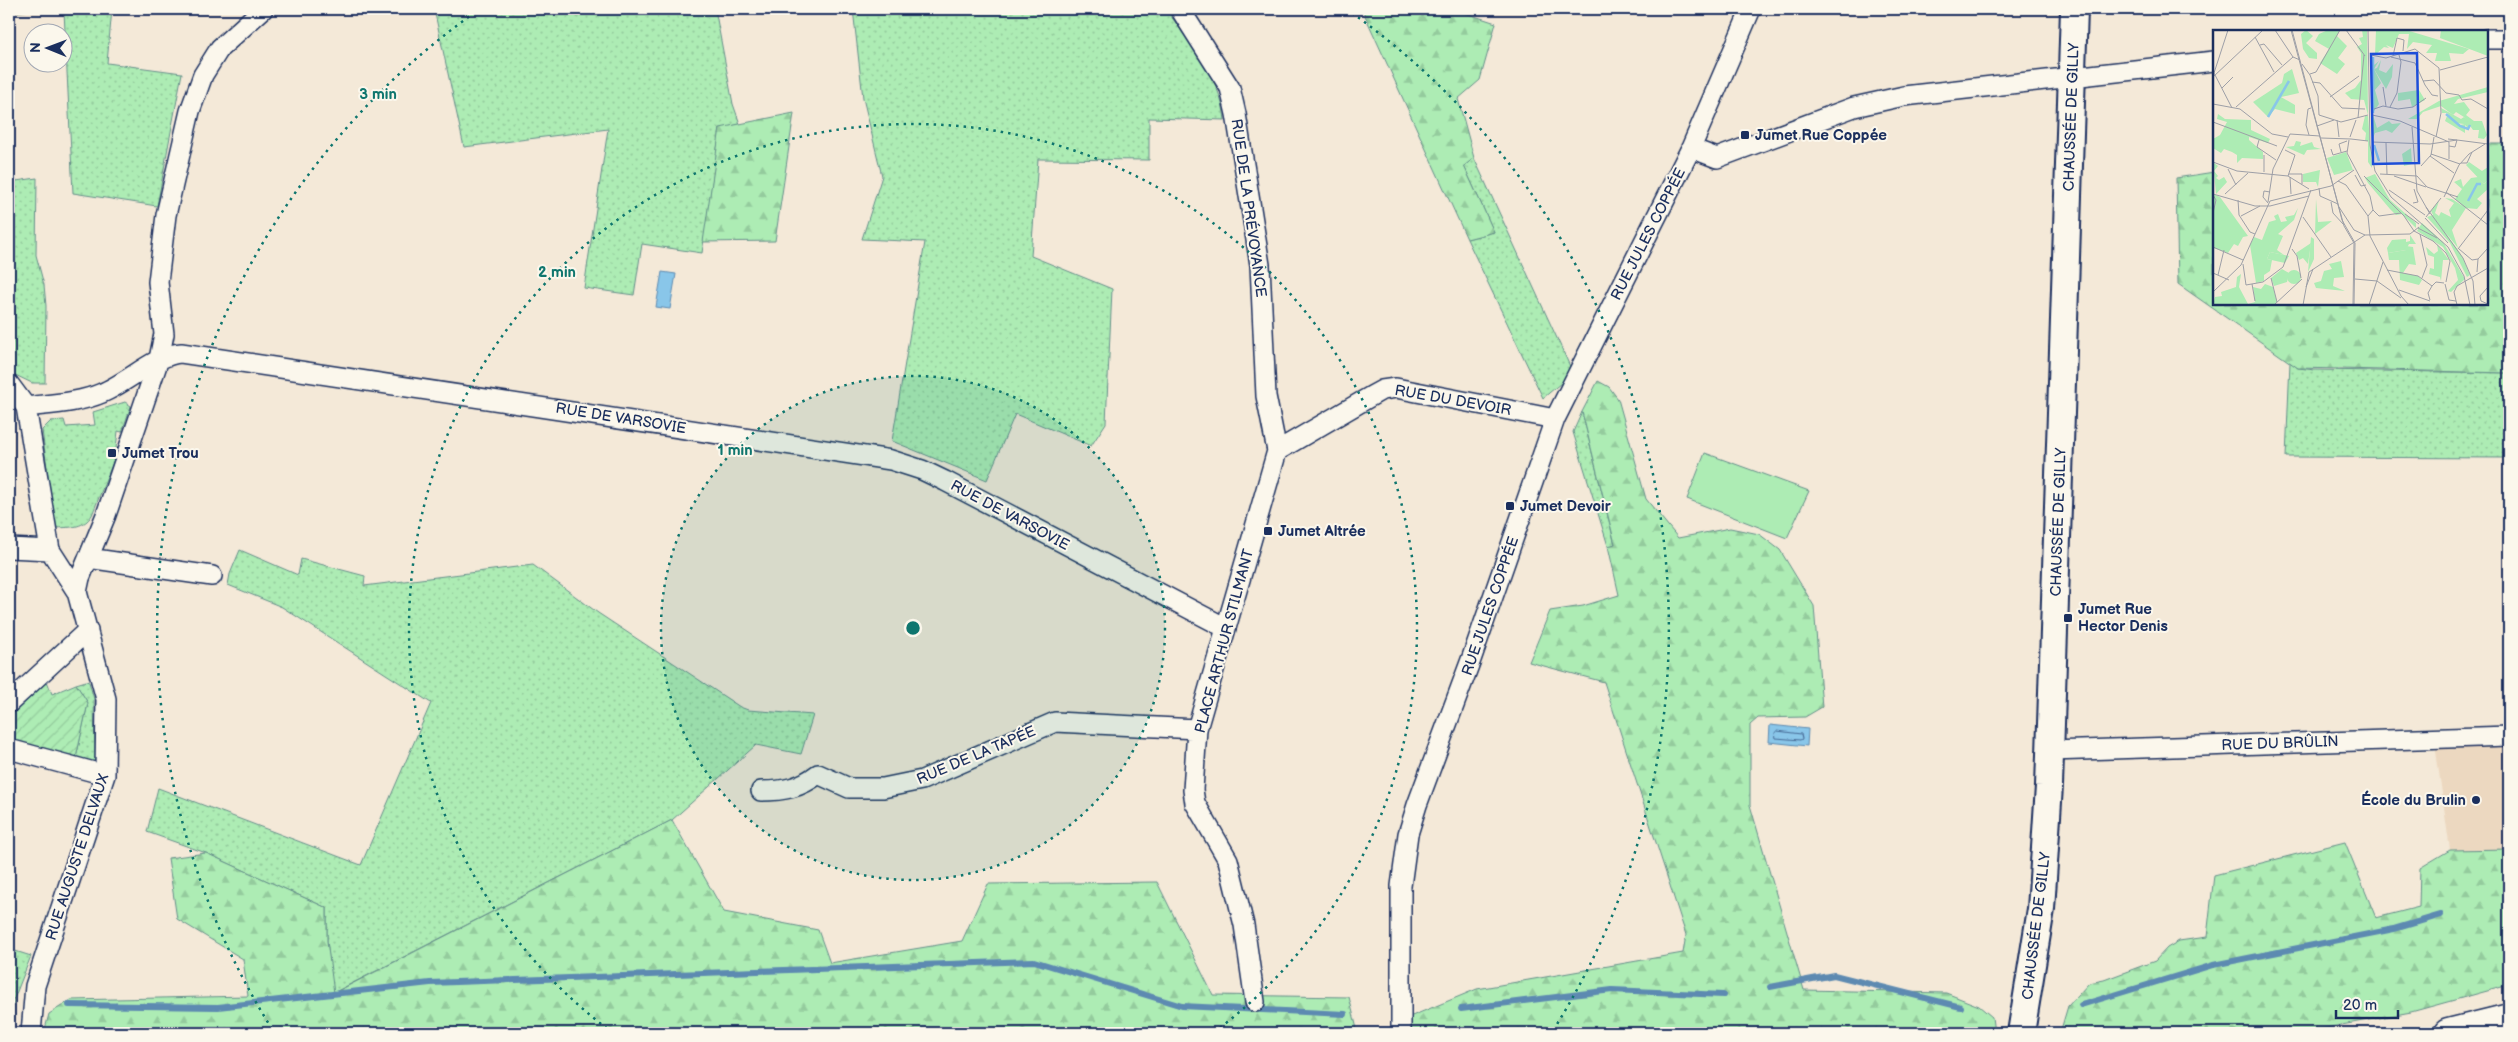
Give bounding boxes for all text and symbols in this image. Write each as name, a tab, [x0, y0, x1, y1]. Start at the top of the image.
north arrow	[22, 22, 72, 72]
inset map	[2213, 30, 2488, 305]
text: N	[27, 42, 44, 53]
street label: CHAUSSÉE DE GILLY	[2059, 42, 2084, 192]
text: 3 min	[359, 85, 397, 104]
street label: RUE DE LA PRÉVOYANCE	[1227, 118, 1270, 299]
place label: Jumet Rue Coppée	[1755, 126, 1887, 145]
marker: Jumet Rue Coppée	[1739, 129, 1751, 141]
street label: RUE JULES COPPÉE	[1607, 165, 1690, 304]
text: 2 min	[538, 263, 576, 282]
street label: RUE DU DEVOIR	[1393, 381, 1513, 420]
street label: RUE DE VARSOVIE	[554, 399, 688, 438]
text: 1 min	[717, 441, 753, 460]
place label: Jumet Trou	[122, 444, 199, 463]
marker: Jumet Trou	[106, 447, 118, 459]
street label: CHAUSSÉE DE GILLY	[2046, 447, 2071, 597]
street label: RUE DE VARSOVIE	[947, 476, 1073, 555]
place label: Jumet Devoir	[1520, 497, 1612, 516]
marker: Jumet Devoir	[1504, 500, 1516, 512]
place label: Jumet Altrée	[1278, 522, 1366, 541]
marker: Jumet Altrée	[1262, 525, 1274, 537]
street label: RUE JULES COPPÉE	[1458, 534, 1523, 678]
street label: PLACE ARTHUR STILMANT	[1191, 547, 1258, 735]
place label: Jumet Rue Hector Denis	[2078, 600, 2168, 636]
marker: Jumet Rue Hector Denis	[2062, 612, 2074, 624]
centre of rings	[904, 619, 922, 637]
street label: RUE DE LA TAPÉE	[914, 722, 1039, 789]
street label: RUE DU BRÛLIN	[2221, 732, 2339, 755]
street label: RUE AUGUSTE DELVAUX	[42, 771, 114, 943]
place label: École du Brulin	[2361, 790, 2466, 810]
marker: École du Brulin	[2470, 794, 2482, 806]
street label: CHAUSSÉE DE GILLY	[2018, 851, 2055, 1001]
scale bar	[2336, 987, 2398, 1019]
text: 20 m	[2343, 996, 2377, 1015]

